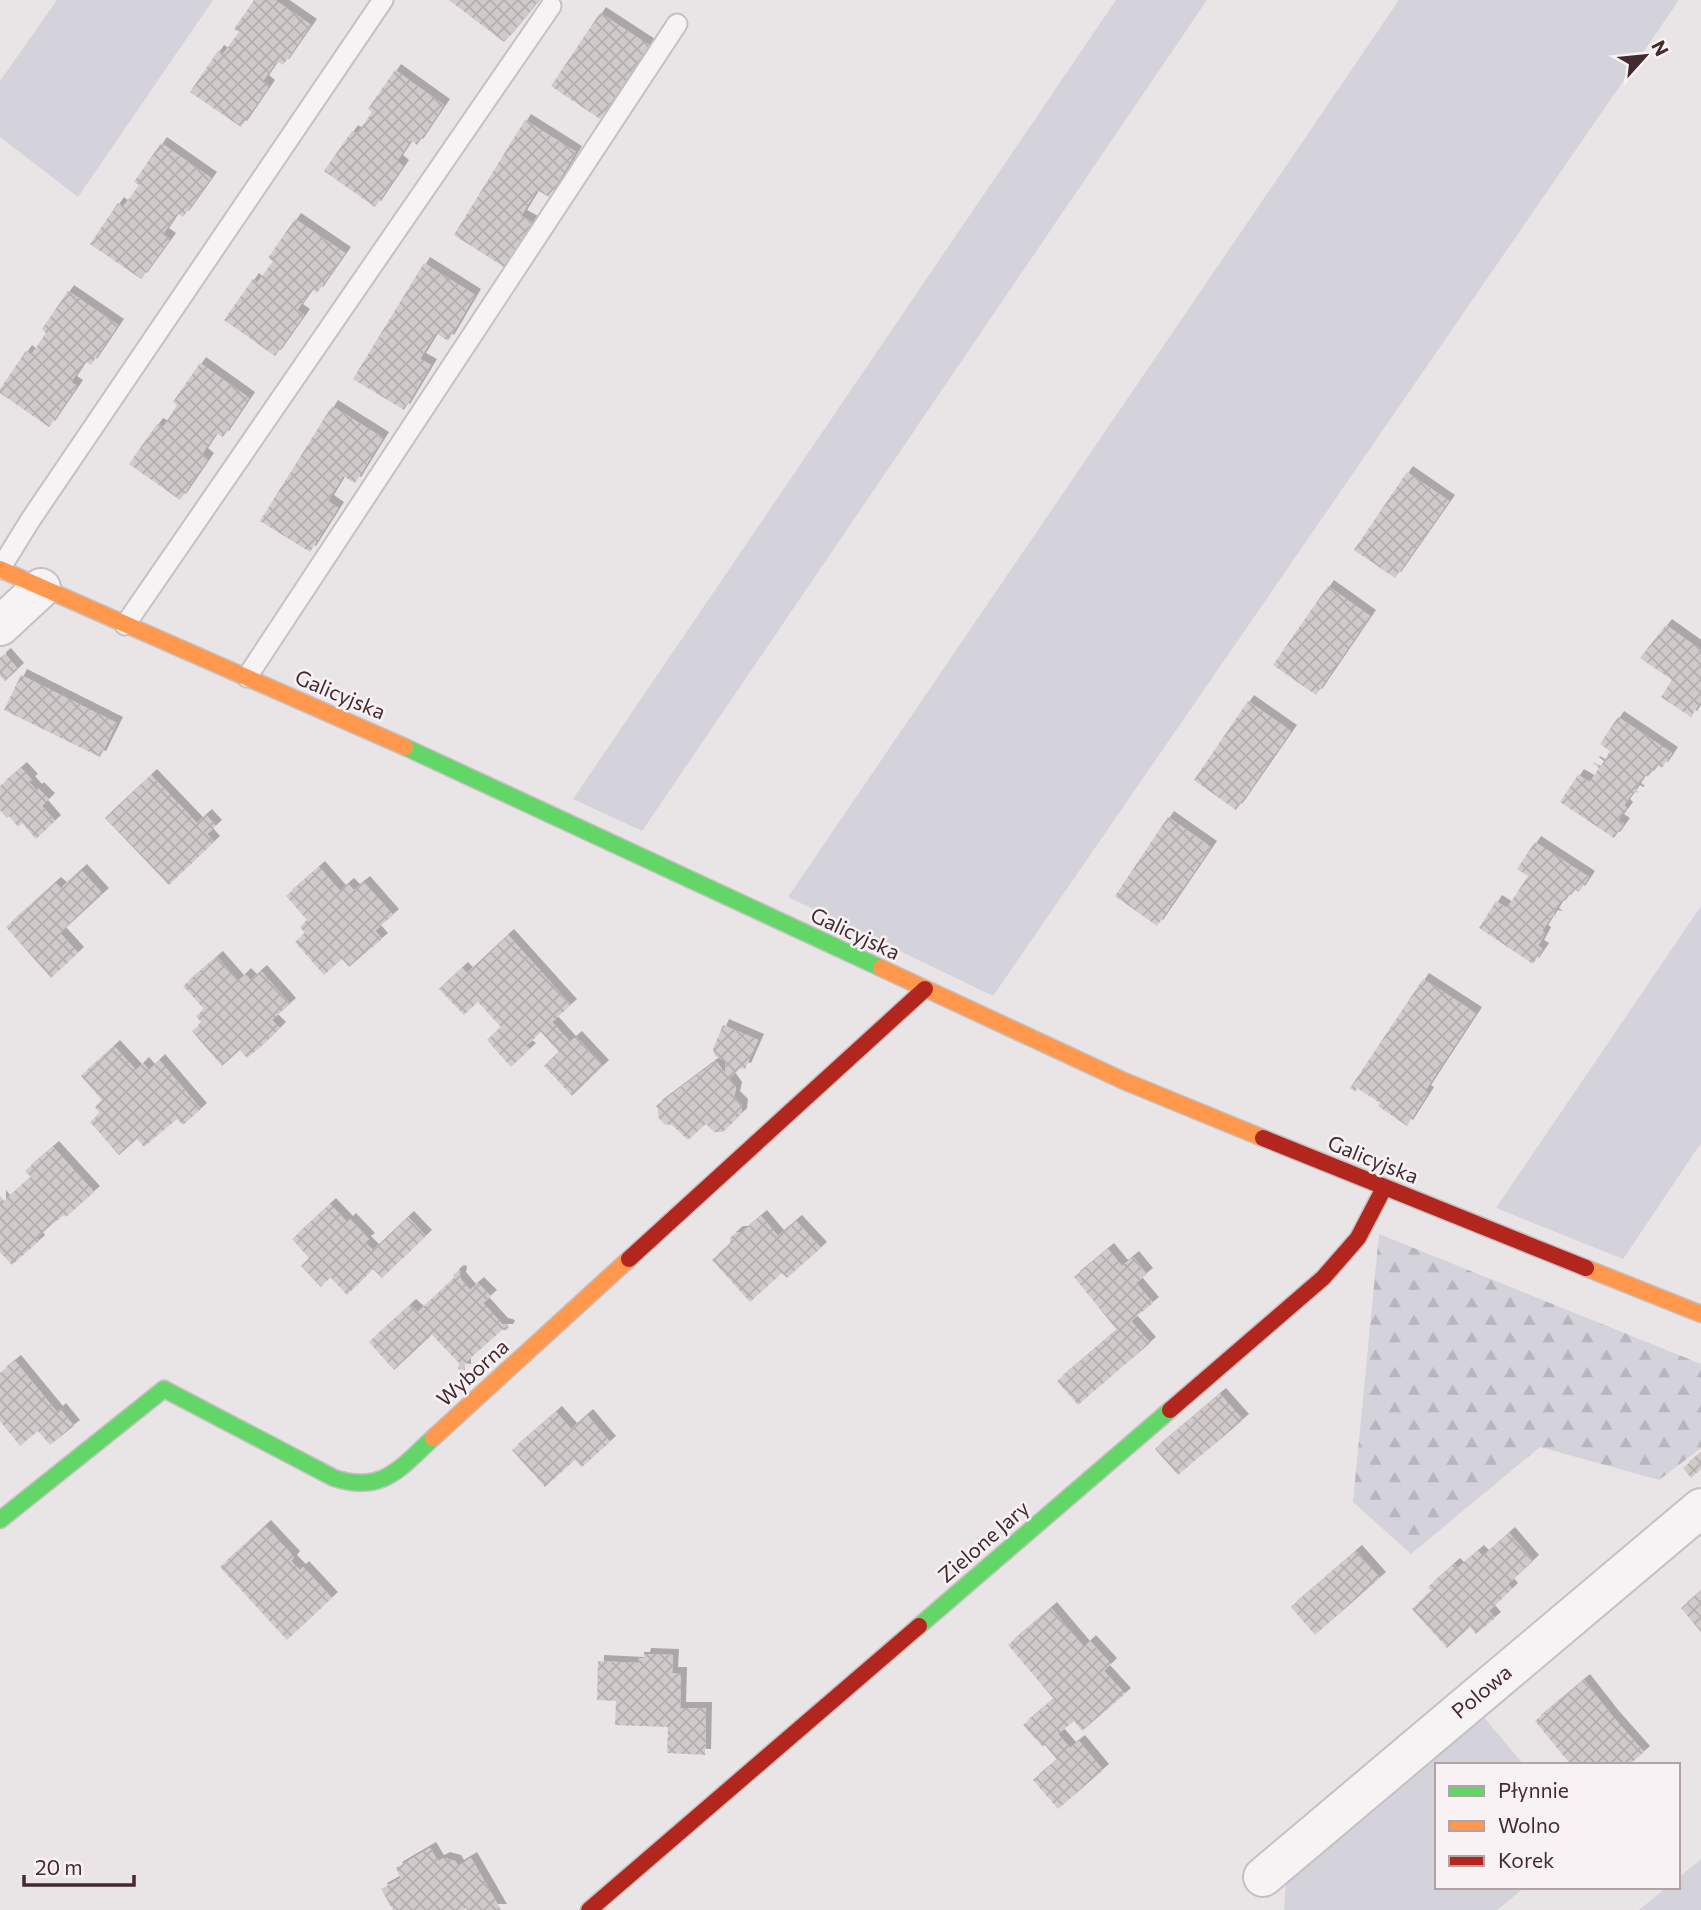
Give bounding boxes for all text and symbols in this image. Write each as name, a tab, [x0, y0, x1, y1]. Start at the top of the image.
north arrow	[1610, 21, 1680, 91]
text: N	[1647, 36, 1674, 60]
street label: Galicyjska	[292, 663, 389, 724]
street label: Galicyjska	[807, 901, 904, 964]
street label: Galicyjska	[1325, 1129, 1423, 1188]
street label: Wyborna	[431, 1333, 513, 1411]
street label: Zielone Jary	[933, 1495, 1034, 1587]
street label: Polowa	[1446, 1659, 1516, 1723]
legend	[1435, 1763, 1680, 1889]
text: Płynnie	[1498, 1777, 1569, 1802]
text: Wolno	[1498, 1812, 1560, 1837]
scale bar	[24, 1843, 135, 1887]
text: Korek	[1498, 1847, 1554, 1872]
text: 20 m	[35, 1854, 83, 1879]

